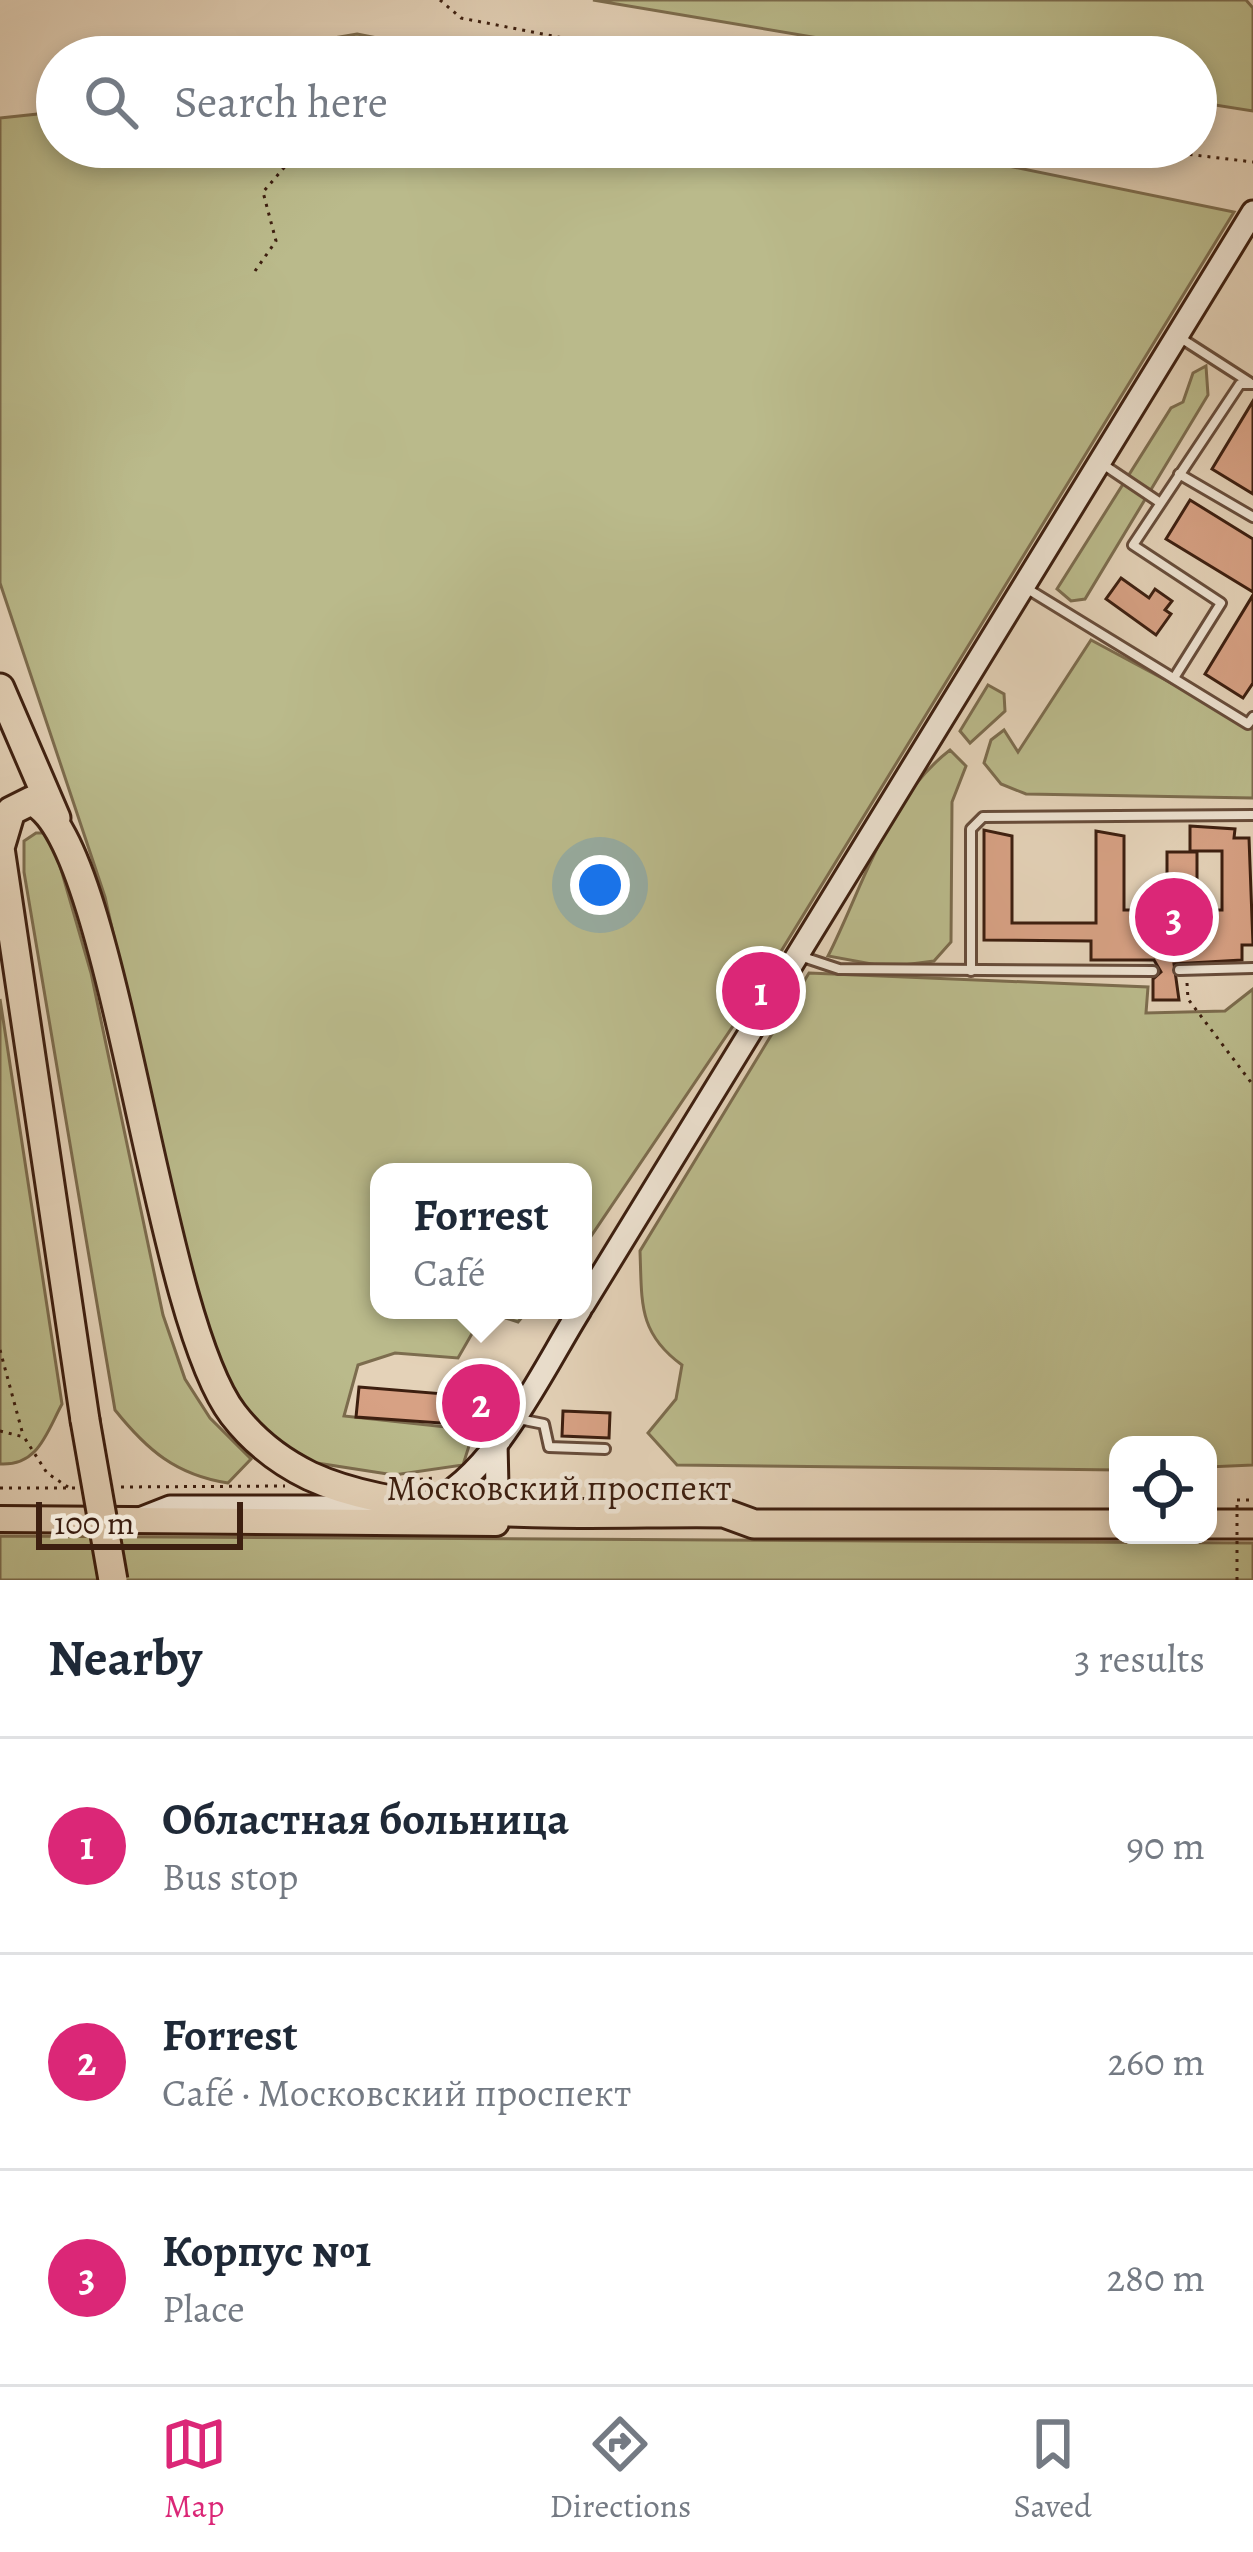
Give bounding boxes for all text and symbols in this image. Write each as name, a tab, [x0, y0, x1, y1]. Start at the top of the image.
search box	[36, 36, 1217, 168]
icon: search	[78, 69, 144, 135]
text: Search here	[174, 71, 388, 133]
your location	[570, 855, 630, 915]
pin: 3	[1135, 872, 1213, 962]
pin: 1	[722, 946, 800, 1036]
popup	[370, 1163, 592, 1319]
text: Forrest	[413, 1184, 549, 1246]
text: Café	[413, 1246, 485, 1299]
pin: 2	[442, 1358, 520, 1448]
map controls	[1109, 1436, 1217, 1544]
button: locate	[1109, 1436, 1217, 1544]
street label: Московский проспект	[386, 1463, 732, 1512]
scale bar	[36, 1496, 243, 1549]
text: 100 m	[54, 1500, 134, 1545]
text: Nearby	[48, 1623, 202, 1693]
text: 3 results	[1074, 1632, 1205, 1685]
text: Областная больница	[162, 1788, 569, 1850]
text: 1	[80, 1819, 94, 1872]
text: 90 m	[1126, 1819, 1205, 1872]
text: Bus stop	[162, 1850, 298, 1903]
text: Forrest	[162, 2004, 298, 2066]
text: 2	[78, 2035, 96, 2088]
text: 260 m	[1107, 2035, 1205, 2088]
text: Café · Московский проспект	[162, 2066, 631, 2119]
text: Корпус №1	[162, 2220, 371, 2282]
text: 3	[79, 2251, 95, 2304]
text: 280 m	[1107, 2251, 1205, 2304]
text: Place	[162, 2282, 245, 2335]
tab: Map	[161, 2411, 227, 2528]
tab: Directions	[550, 2411, 691, 2528]
tab: Saved	[1014, 2411, 1092, 2528]

